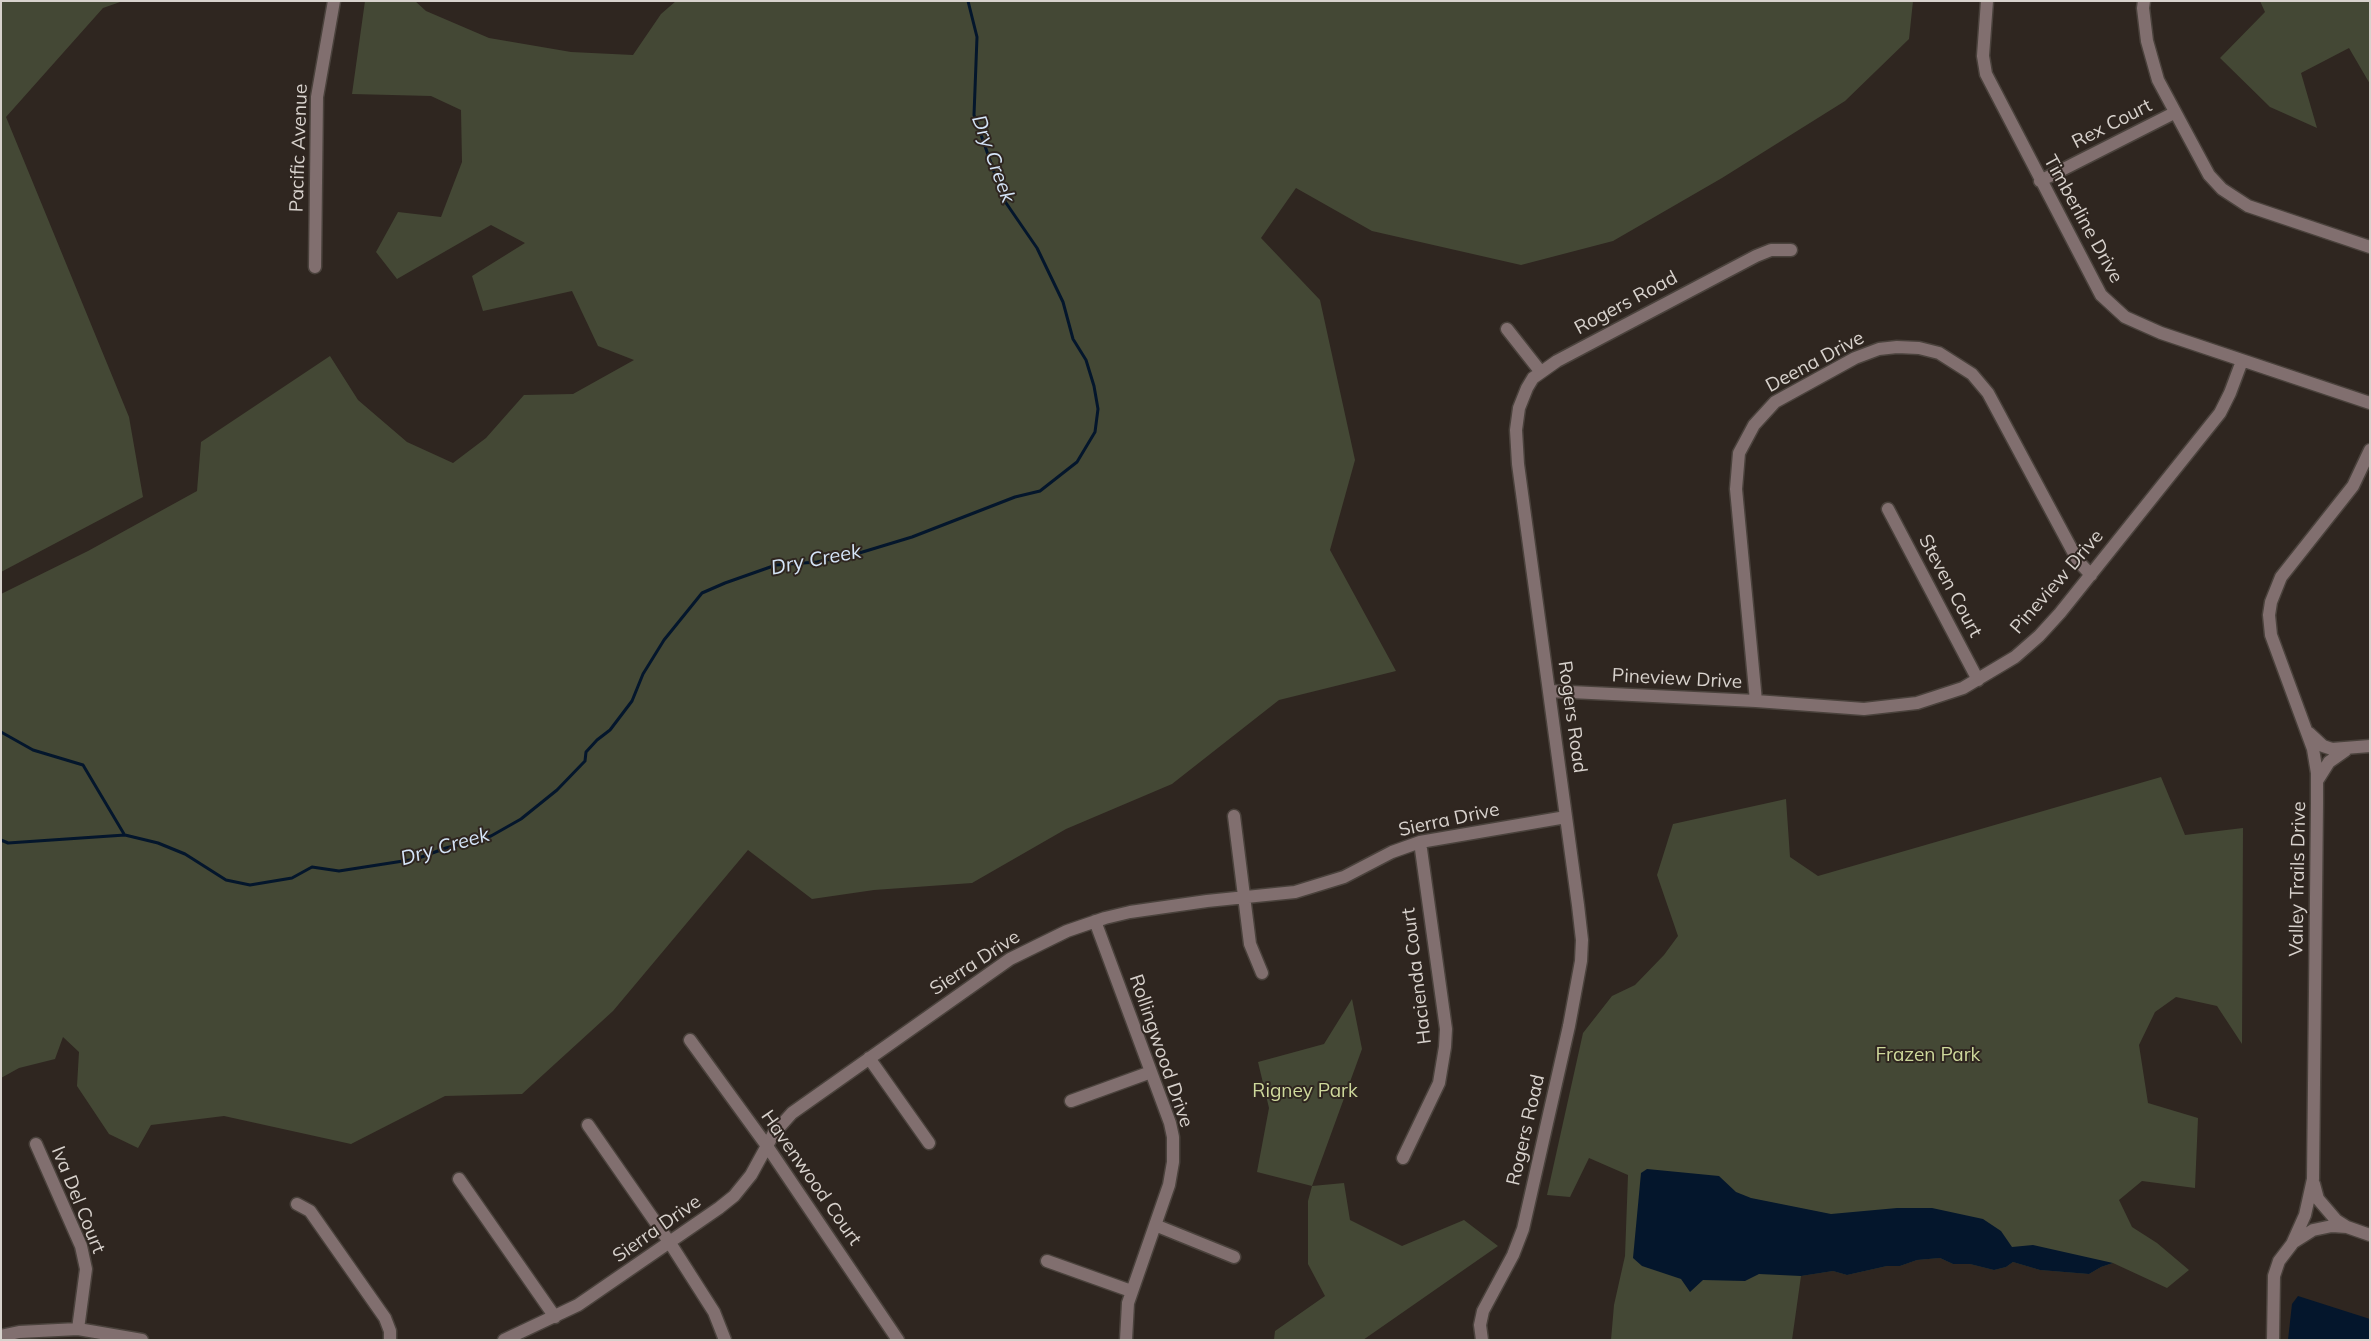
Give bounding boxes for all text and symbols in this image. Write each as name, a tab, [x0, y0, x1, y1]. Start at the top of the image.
street label: Pacific Avenue	[285, 83, 313, 213]
street label: Rex Court	[2068, 94, 2156, 154]
water label: Dry Creek	[966, 112, 1020, 206]
street label: Timberline Drive	[2038, 151, 2128, 287]
street label: Rogers Road	[1571, 266, 1681, 340]
street label: Deena Drive	[1762, 327, 1868, 397]
street label: Pineview Drive	[2006, 525, 2108, 639]
street label: Steven Court	[1913, 531, 1987, 641]
water label: Dry Creek	[769, 539, 863, 581]
street label: Rogers Road	[1553, 659, 1591, 775]
street label: Pineview Drive	[1611, 664, 1743, 694]
street label: Sierra Drive	[1396, 798, 1502, 842]
street label: Valley Trails Drive	[2285, 801, 2311, 957]
water label: Dry Creek	[398, 823, 492, 871]
street label: Hacienda Court	[1397, 906, 1437, 1046]
street label: Sierra Drive	[926, 925, 1024, 1001]
street label: Rollingwood Drive	[1124, 972, 1198, 1130]
park label: Frazen Park	[1876, 1044, 1980, 1066]
street label: Rogers Road	[1502, 1072, 1550, 1188]
park label: Rigney Park	[1252, 1080, 1358, 1102]
street label: Havenwood Court	[756, 1106, 866, 1250]
street label: Iva Del Court	[46, 1143, 110, 1257]
street label: Sierra Drive	[608, 1190, 706, 1268]

